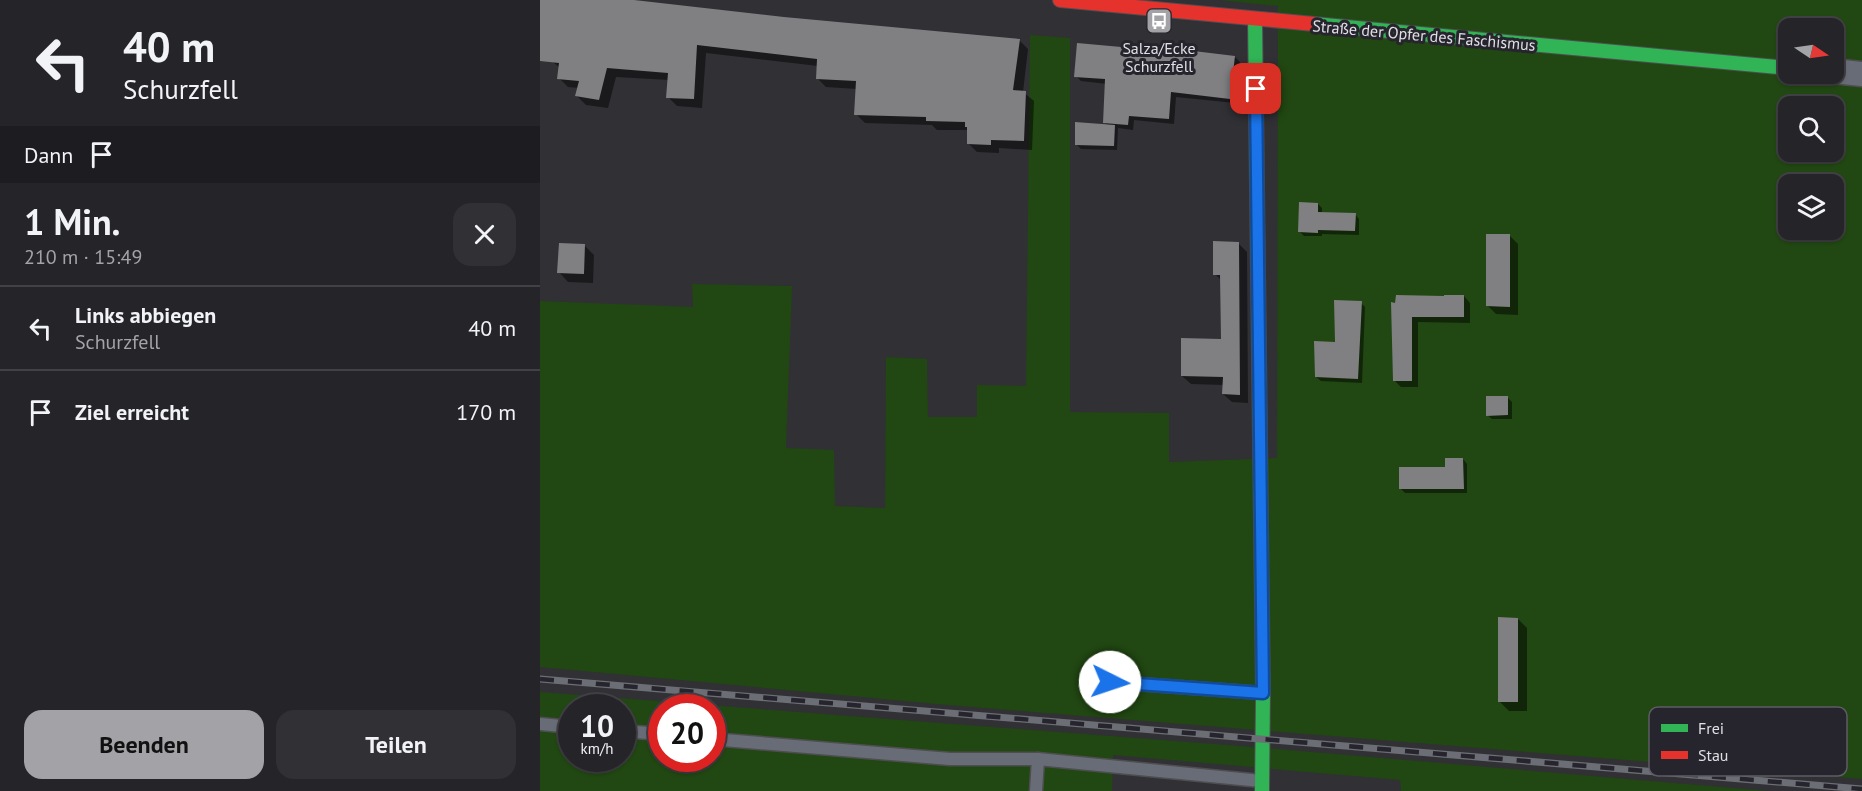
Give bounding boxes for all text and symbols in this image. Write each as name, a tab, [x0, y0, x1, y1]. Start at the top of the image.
bus stop icon: Salza/Ecke Schurzfell	[1144, 6, 1174, 36]
street label: Straße der Opfer des Faschismus	[1312, 15, 1537, 55]
north arrow	[1778, 18, 1844, 84]
map controls	[1778, 18, 1844, 240]
text: 40 m	[123, 19, 215, 74]
icon: left	[24, 24, 102, 102]
place label: Salza/Ecke Schurzfell	[1122, 38, 1196, 76]
pin	[1230, 63, 1281, 114]
text: Schurzfell	[123, 72, 238, 106]
icon: arrive	[1239, 72, 1272, 105]
button: search	[1778, 96, 1844, 162]
icon: arrive	[85, 138, 118, 171]
text: Dann	[24, 141, 73, 169]
button: layers	[1778, 174, 1844, 240]
text: 1 Min.	[24, 198, 120, 245]
button: close	[453, 203, 516, 266]
text: 210 m · 15:49	[24, 244, 142, 270]
text: Links abbiegen	[75, 301, 216, 329]
icon: left	[24, 312, 57, 345]
text: 40 m	[468, 314, 516, 342]
text: Schurzfell	[75, 329, 160, 355]
icon: arrive	[24, 396, 57, 429]
text: Ziel erreicht	[75, 398, 189, 426]
text: 170 m	[456, 398, 516, 426]
position arrow	[1078, 650, 1142, 714]
speed limit sign: 20	[648, 694, 726, 772]
text: 10	[580, 706, 614, 745]
legend	[1649, 707, 1847, 776]
button: Beenden	[24, 710, 264, 779]
button: Teilen	[276, 710, 516, 779]
text: Frei	[1698, 718, 1724, 738]
text: km/h	[581, 739, 613, 758]
text: Stau	[1698, 745, 1728, 765]

